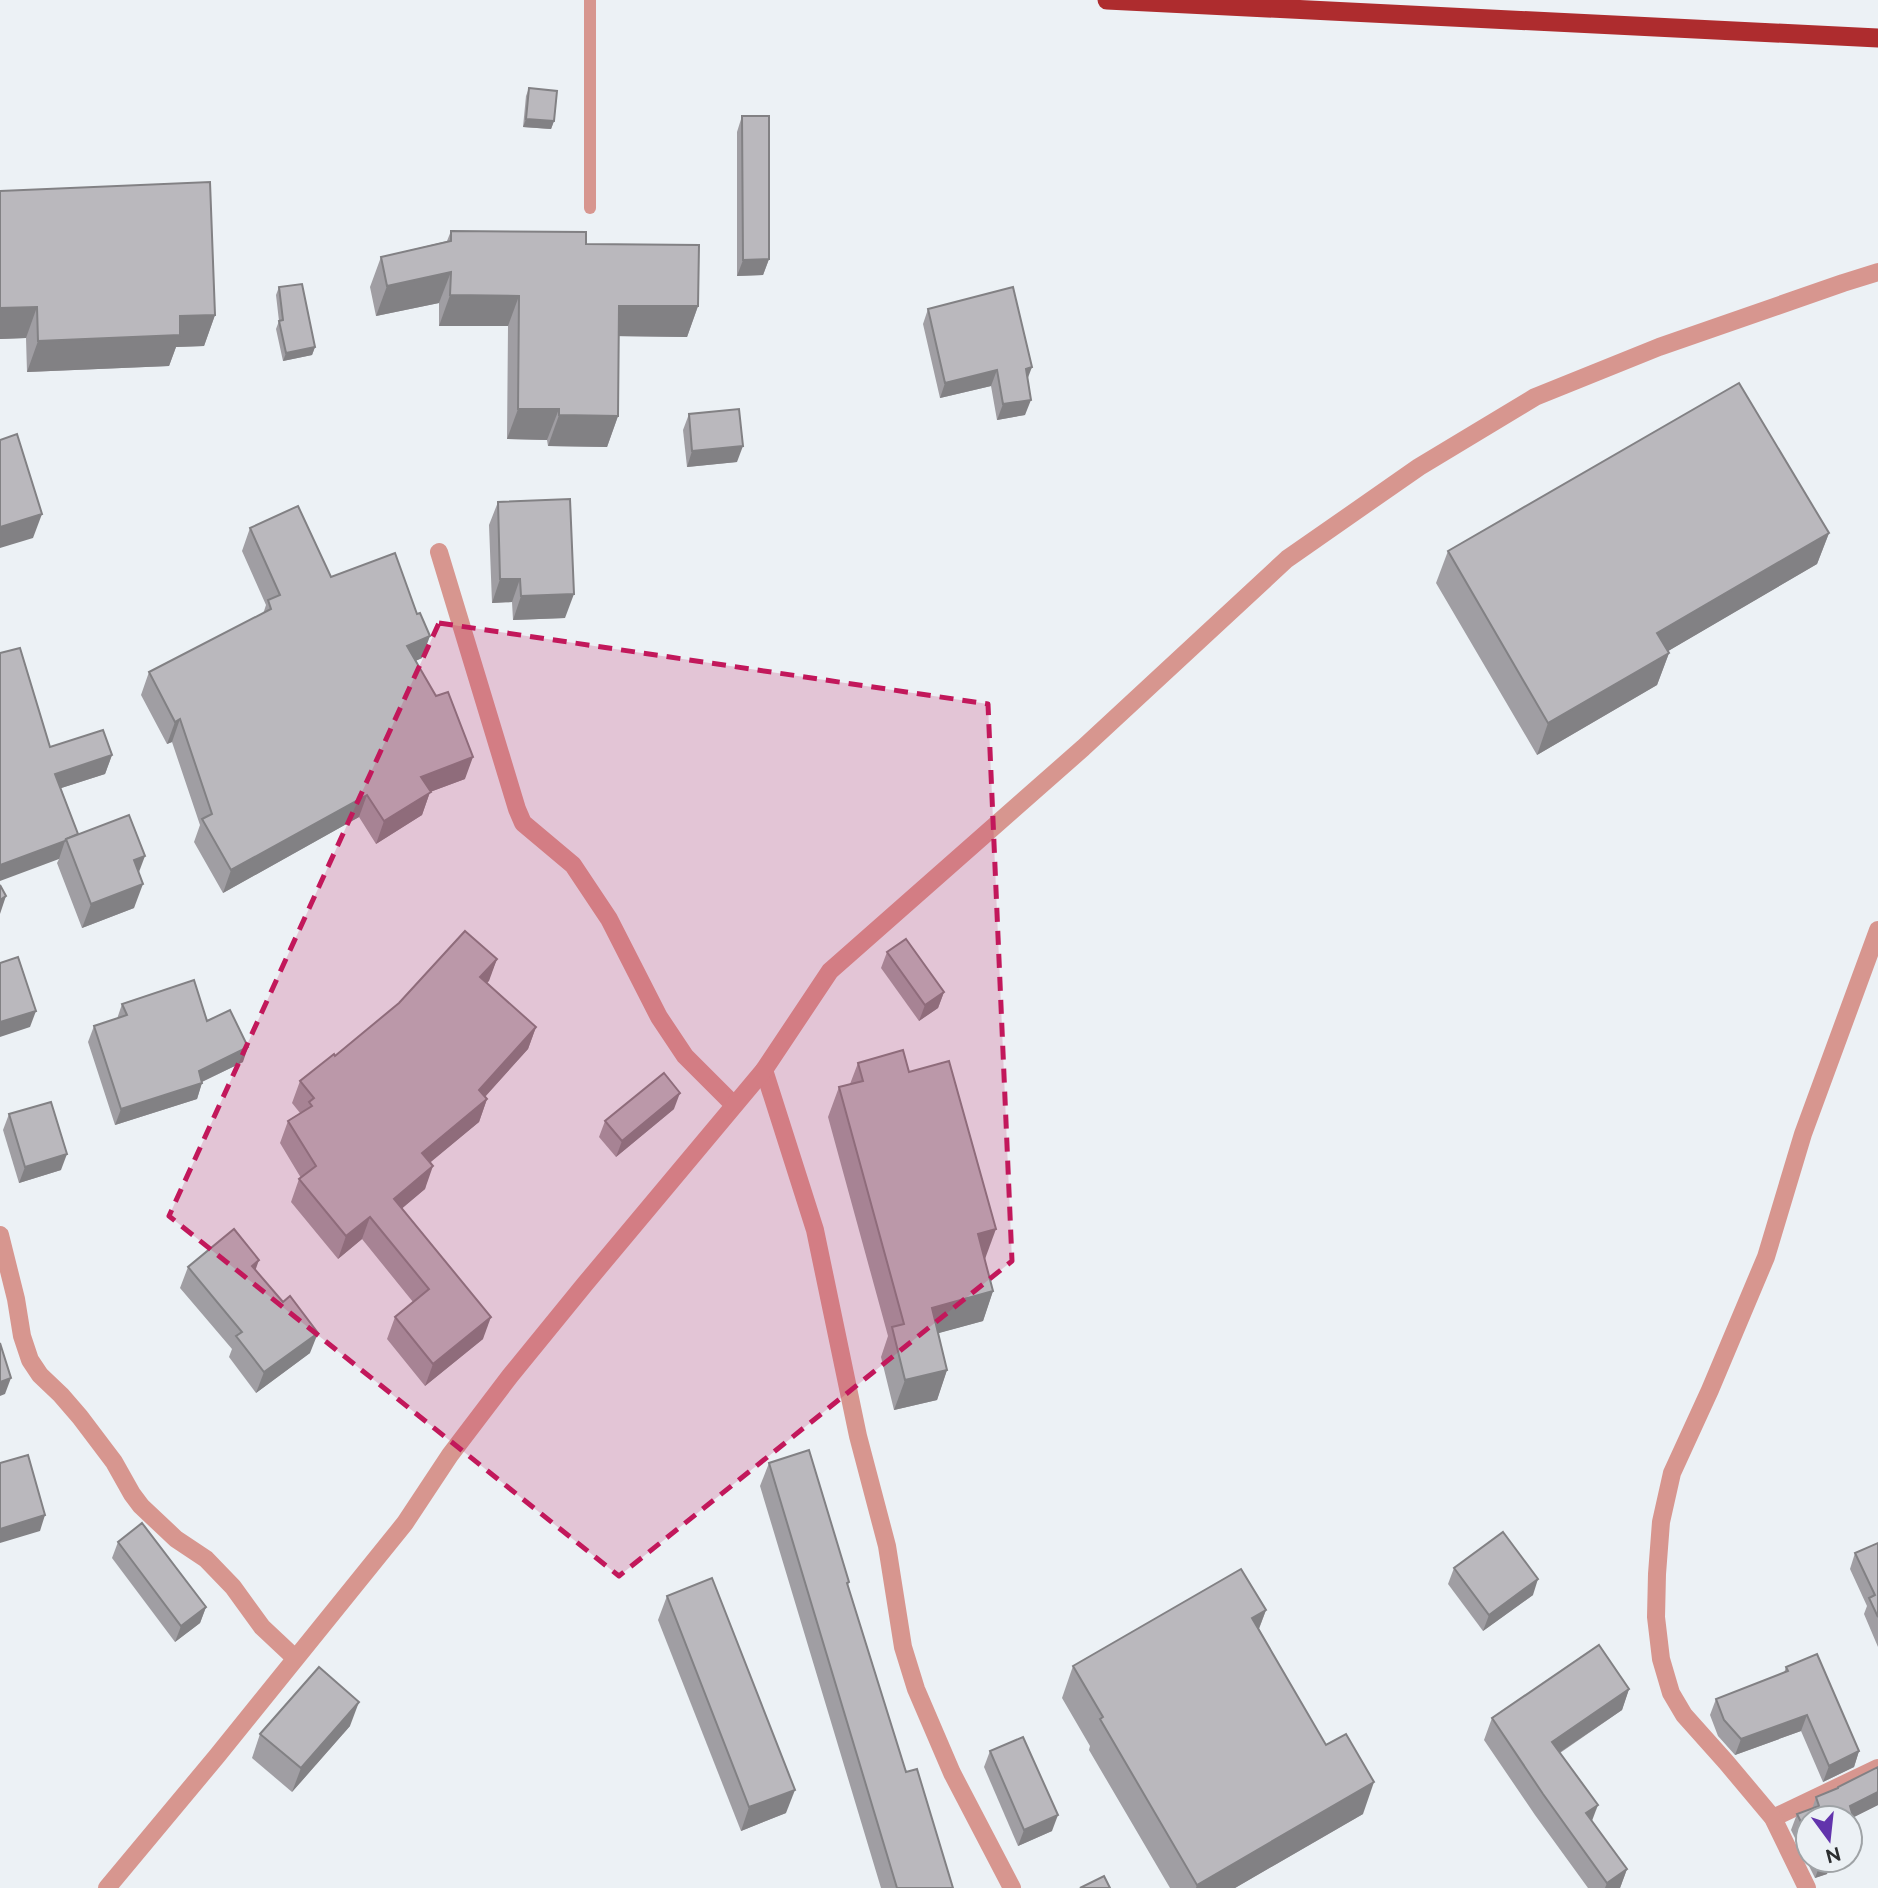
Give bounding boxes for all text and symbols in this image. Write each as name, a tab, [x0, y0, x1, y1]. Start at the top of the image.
north arrow	[1794, 1804, 1864, 1874]
text: N	[1824, 1843, 1843, 1868]

